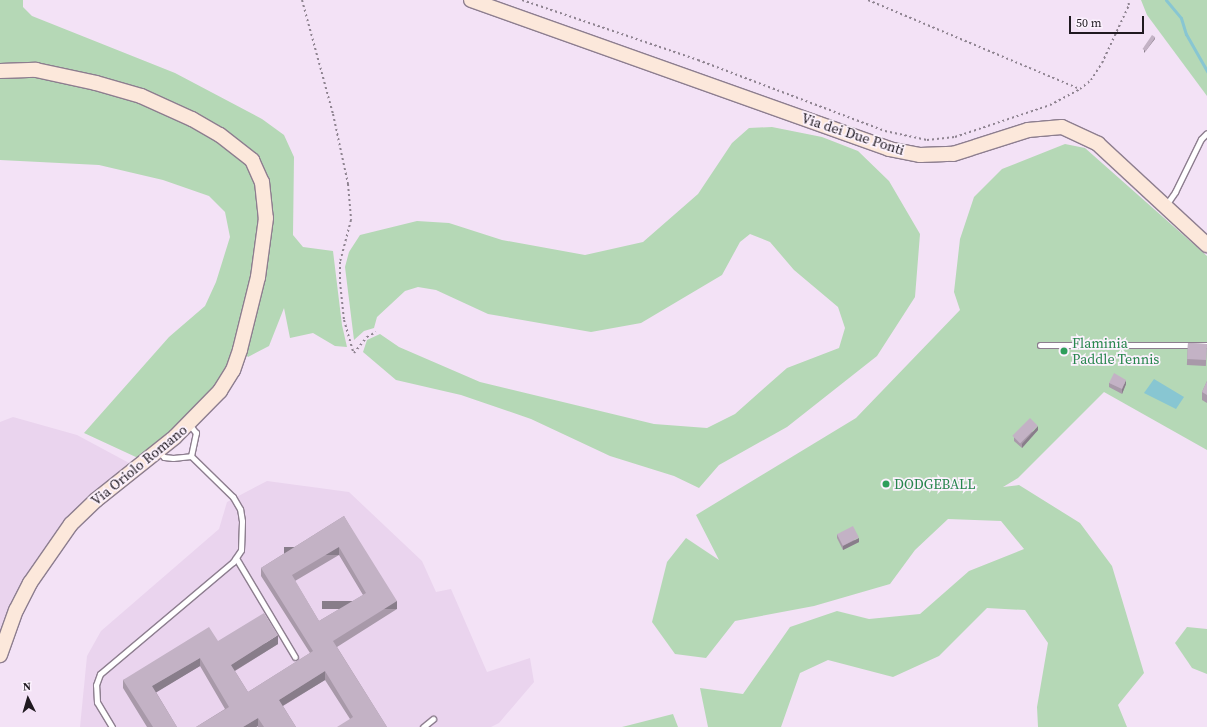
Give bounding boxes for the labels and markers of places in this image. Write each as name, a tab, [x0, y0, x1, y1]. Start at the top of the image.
place label: Flaminia Paddle Tennis	[1072, 335, 1160, 368]
marker: Flaminia Paddle Tennis	[1059, 346, 1069, 356]
place label: DODGEBALL	[894, 476, 976, 492]
marker: DODGEBALL	[881, 479, 891, 489]

